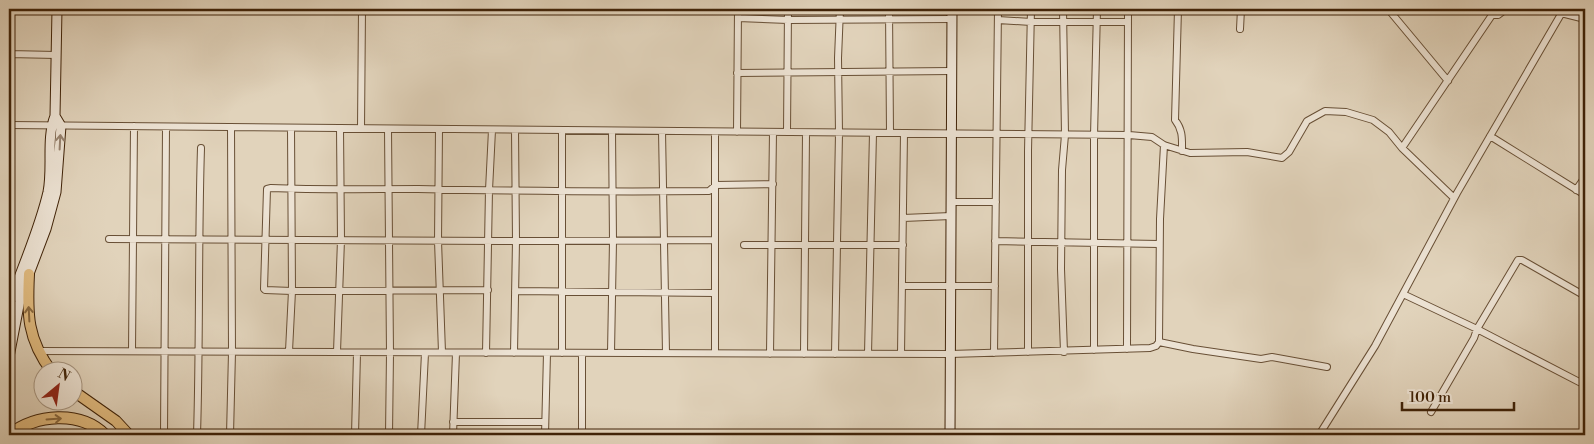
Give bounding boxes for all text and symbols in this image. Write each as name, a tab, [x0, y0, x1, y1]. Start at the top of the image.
one-way arrow	[56, 135, 65, 151]
one-way arrow	[24, 306, 33, 322]
north arrow	[32, 362, 82, 412]
text: N	[55, 365, 73, 386]
scale bar	[1402, 379, 1514, 411]
text: 100 m	[1409, 388, 1451, 407]
one-way arrow	[46, 414, 62, 423]

